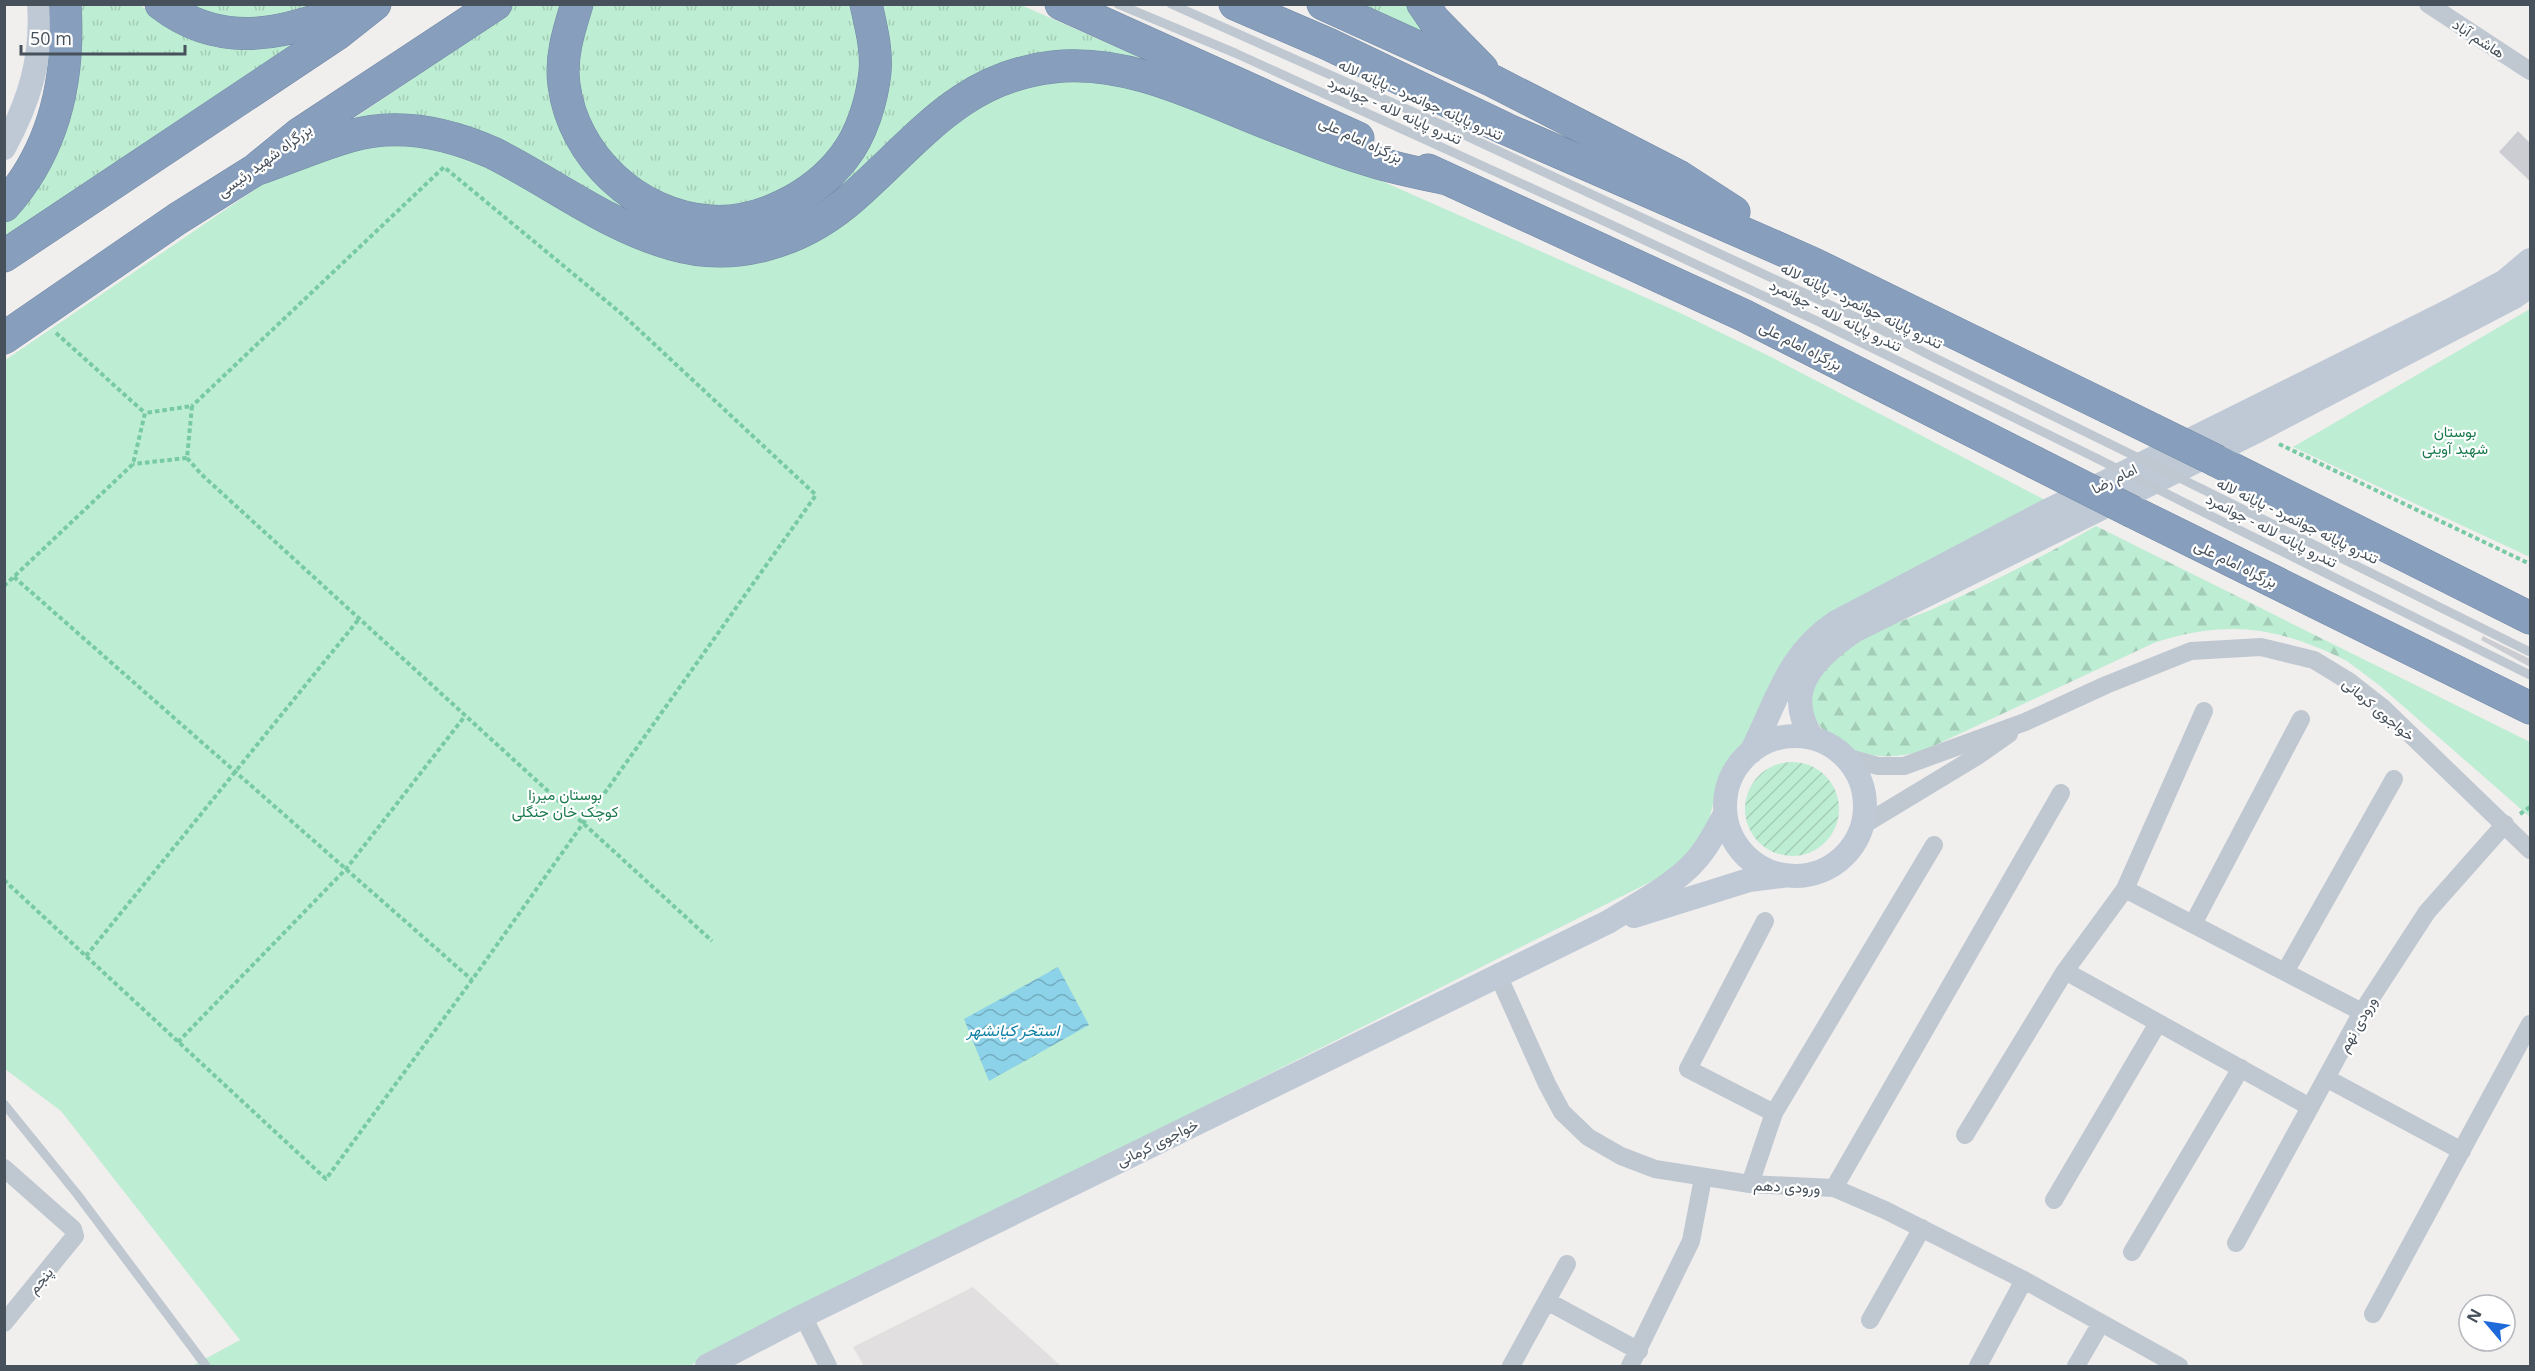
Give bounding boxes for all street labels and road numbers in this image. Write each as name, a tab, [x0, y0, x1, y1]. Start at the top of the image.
street label: هاشم آباد	[2448, 14, 2509, 63]
street label: تندرو پایانه جوانمرد - پایانه لاله	[1335, 54, 1506, 145]
street label: تندرو پایانه لاله - جوانمرد	[1324, 71, 1465, 149]
street label: بزرگراه امام علی	[1316, 111, 1406, 168]
street label: بزرگراه شهید رئیسی	[213, 119, 316, 202]
street label: تندرو پایانه جوانمرد - پایانه لاله	[1777, 257, 1946, 354]
street label: تندرو پایانه لاله - جوانمرد	[1766, 274, 1905, 357]
street label: بزرگراه امام علی	[1756, 316, 1846, 375]
street label: امام رضا	[2088, 458, 2141, 499]
street label: تندرو پایانه جوانمرد - پایانه لاله	[2213, 472, 2382, 569]
street label: تندرو پایانه لاله - جوانمرد	[2203, 488, 2341, 573]
street label: بزرگراه امام علی	[2191, 534, 2281, 593]
street label: خواجوی کرمانی	[2338, 673, 2419, 746]
street label: ورودی نهم	[2333, 993, 2382, 1056]
street label: خواجوی کرمانی	[1113, 1114, 1202, 1171]
street label: ورودی دهم	[1753, 1174, 1821, 1199]
street label: پنجم	[23, 1262, 58, 1298]

